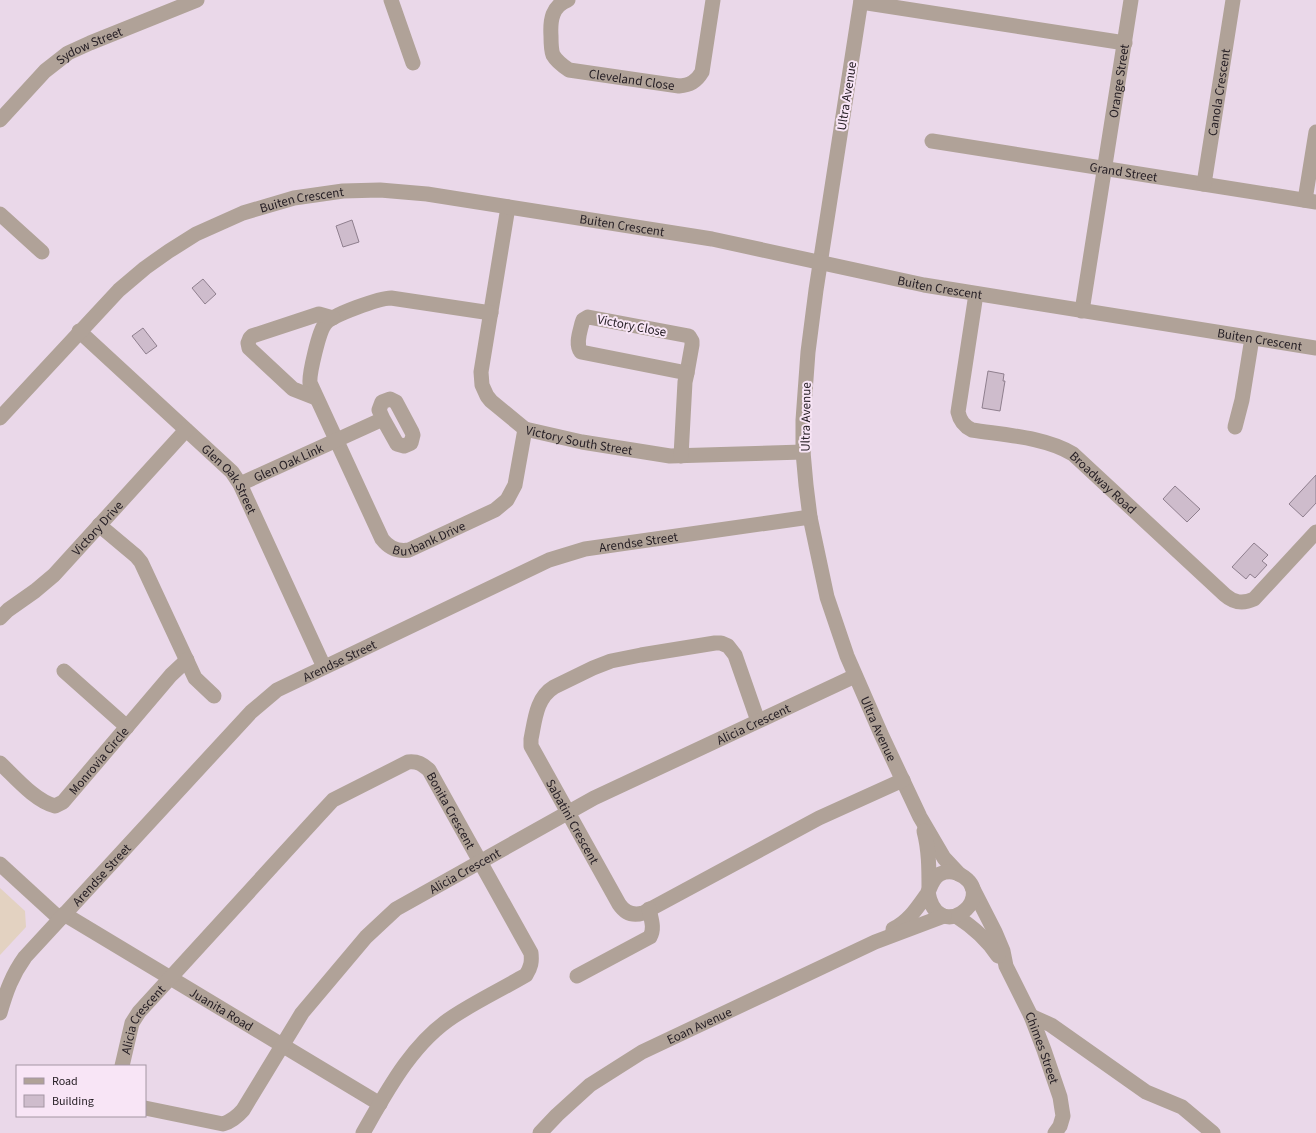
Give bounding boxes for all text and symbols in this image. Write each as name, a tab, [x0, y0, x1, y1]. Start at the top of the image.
street label: Sydow Street	[52, 23, 126, 69]
street label: Orange Street	[1105, 42, 1134, 119]
street label: Canola Crescent	[1204, 47, 1235, 137]
street label: Ultra Avenue	[833, 60, 861, 132]
street label: Cleveland Close	[588, 65, 676, 95]
street label: Grand Street	[1088, 158, 1159, 187]
street label: Buiten Crescent	[258, 183, 346, 218]
street label: Buiten Crescent	[578, 210, 666, 241]
street label: Buiten Crescent	[896, 272, 984, 304]
street label: Victory Close	[596, 310, 668, 342]
street label: Buiten Crescent	[1216, 324, 1304, 356]
street label: Ultra Avenue	[796, 382, 816, 452]
street label: Victory South Street	[524, 421, 634, 460]
street label: Glen Oak Link	[251, 439, 327, 487]
street label: Glen Oak Street	[197, 440, 261, 518]
street label: Broadway Road	[1065, 447, 1140, 518]
street label: Victory Drive	[68, 497, 127, 560]
street label: Burbank Drive	[390, 517, 468, 561]
street label: Arendse Street	[598, 528, 680, 557]
street label: Arendse Street	[300, 636, 380, 686]
street label: Ultra Avenue	[856, 694, 901, 765]
street label: Alicia Crescent	[714, 699, 794, 749]
street label: Monrovia Circle	[65, 723, 133, 799]
street label: Bonita Crescent	[422, 769, 480, 853]
street label: Sabatini Crescent	[541, 776, 603, 868]
street label: Arendse Street	[68, 839, 136, 910]
street label: Alicia Crescent	[426, 844, 505, 899]
street label: Alicia Crescent	[117, 981, 170, 1056]
street label: Juanita Road	[186, 984, 256, 1036]
street label: Eoan Avenue	[664, 1003, 735, 1049]
street label: Chimes Street	[1020, 1009, 1063, 1087]
legend	[16, 1065, 146, 1117]
text: Road	[52, 1073, 78, 1090]
text: Building	[52, 1093, 94, 1110]

